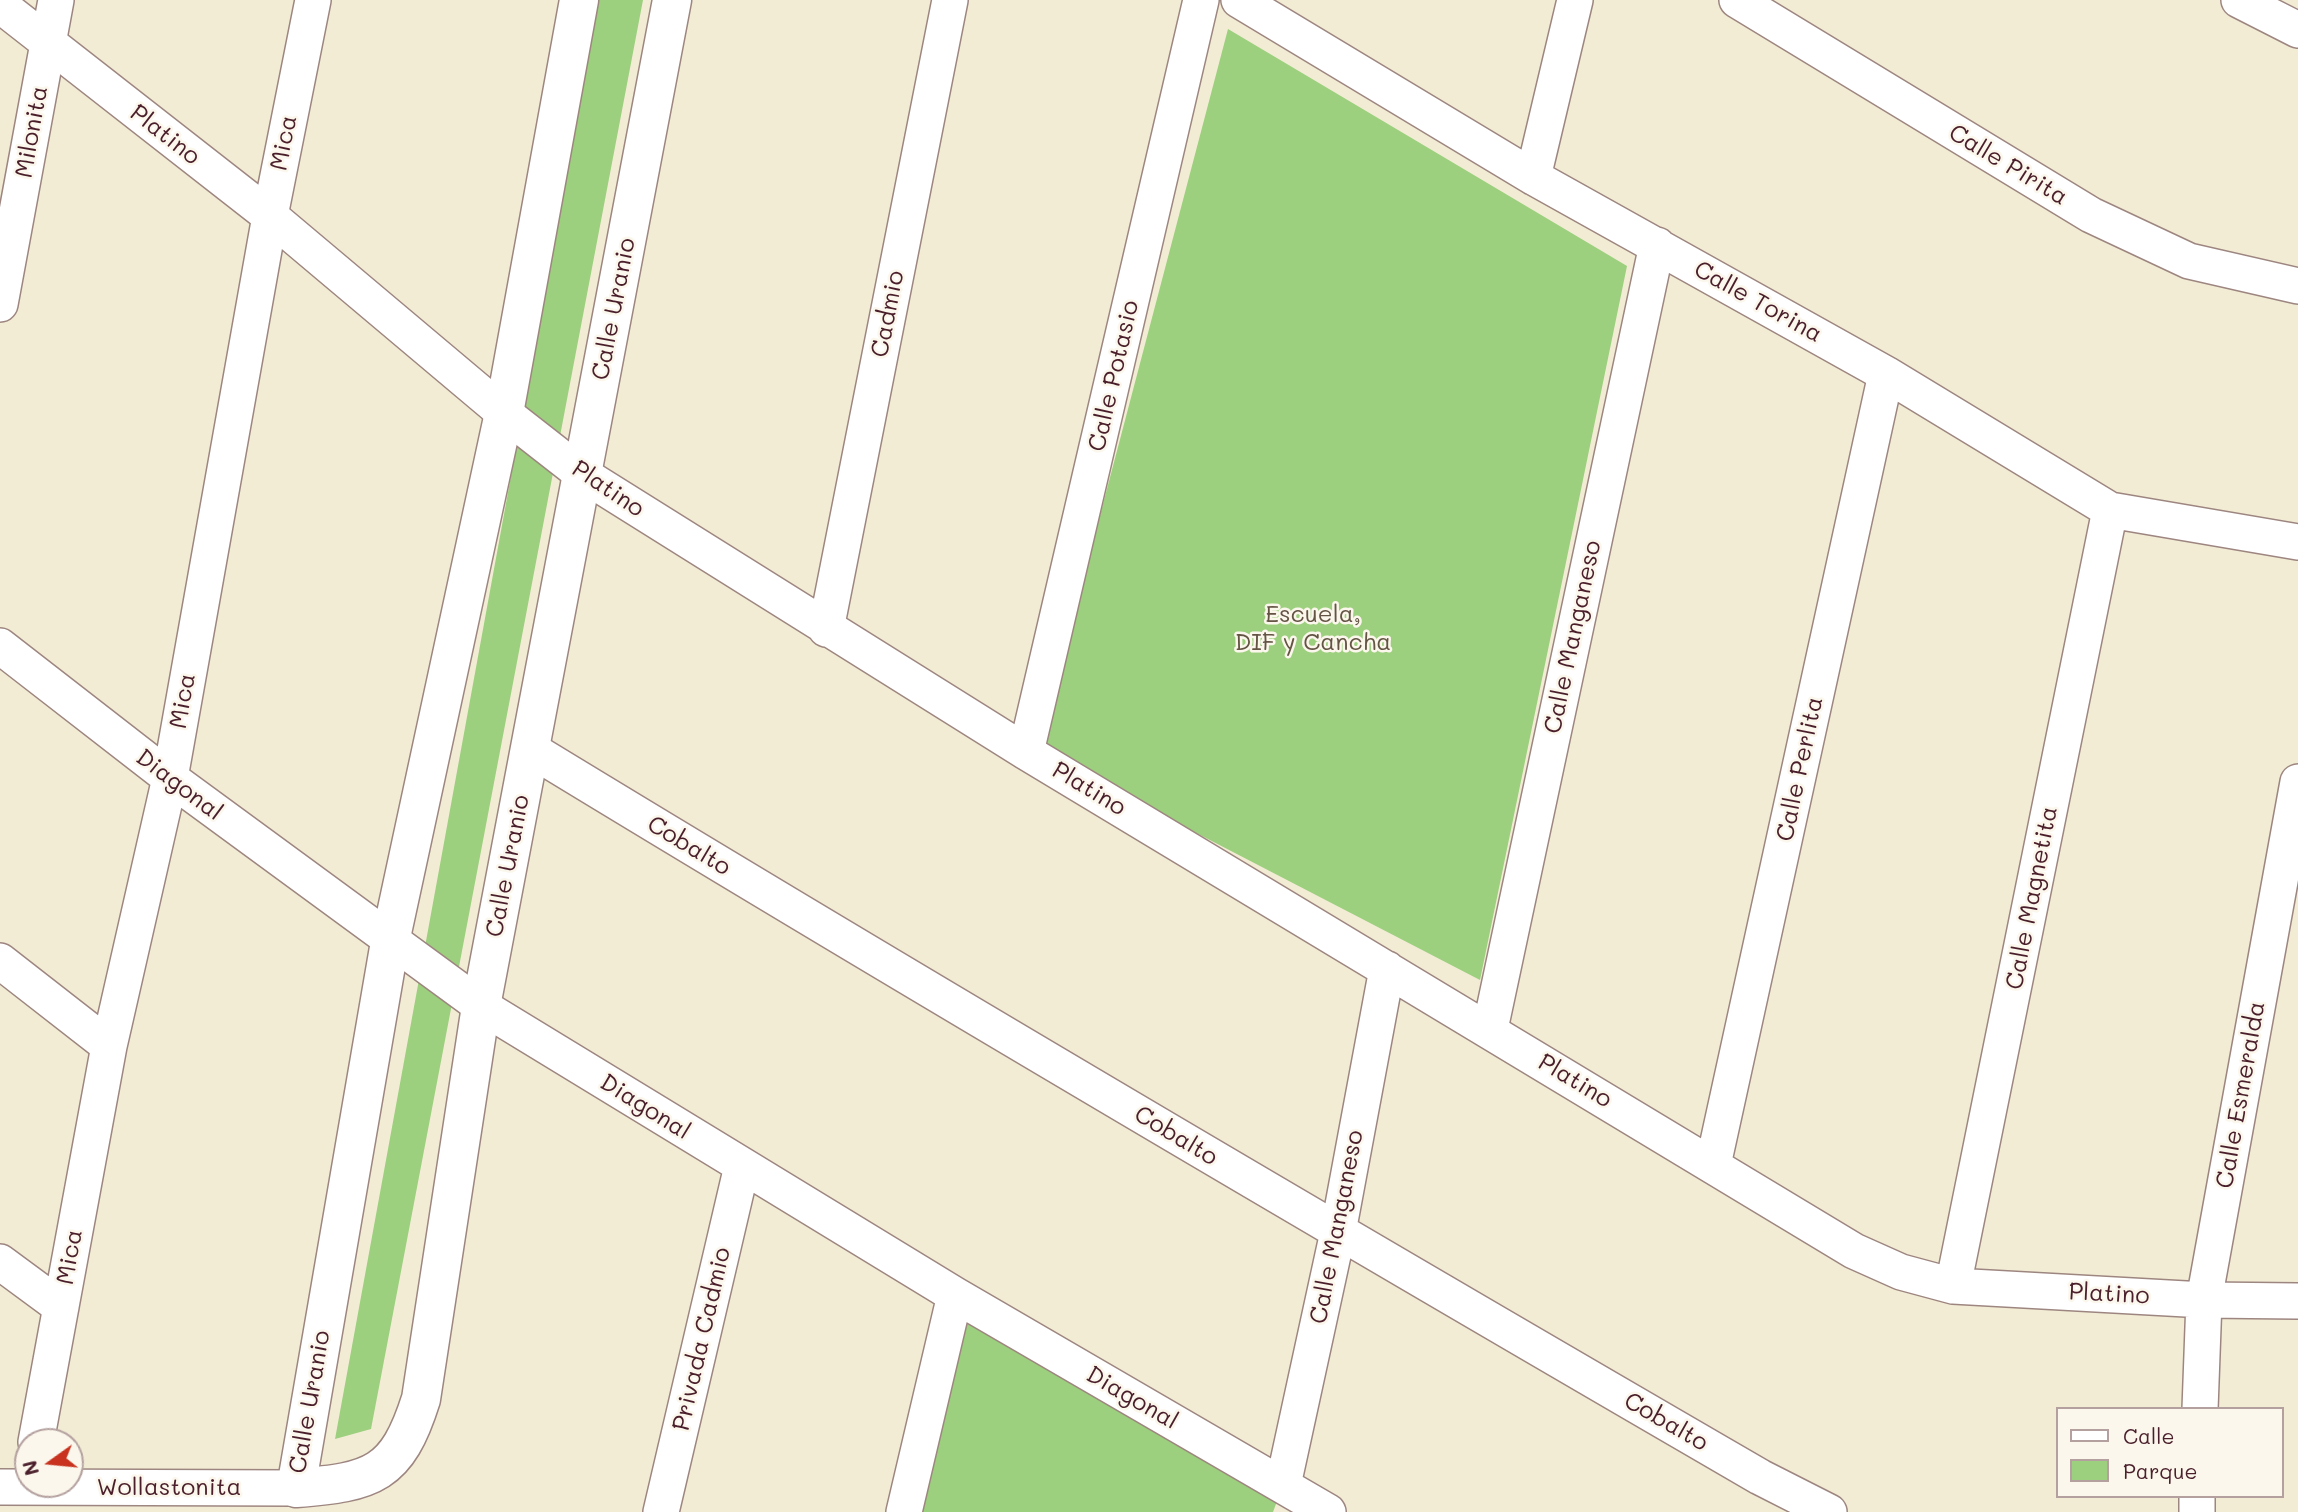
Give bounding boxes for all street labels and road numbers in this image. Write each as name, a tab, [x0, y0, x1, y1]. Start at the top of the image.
street label: Milonita	[10, 84, 54, 180]
street label: Platino	[124, 99, 206, 171]
street label: Mica	[265, 113, 303, 173]
street label: Calle Pirita	[1943, 118, 2073, 212]
street label: Calle Uranio	[586, 235, 642, 383]
street label: Calle Torina	[1689, 255, 1827, 349]
street label: Cadmio	[865, 268, 911, 360]
street label: Calle Potasio	[1083, 298, 1145, 454]
street label: Platino	[566, 454, 650, 524]
street label: Calle Manganeso	[1538, 538, 1608, 736]
street label: Mica	[164, 671, 202, 731]
street label: Calle Perlita	[1771, 694, 1829, 844]
street label: Diagonal	[130, 743, 228, 827]
street label: Platino	[1047, 756, 1131, 822]
street label: Calle Uranio	[480, 792, 536, 940]
street label: Calle Magnetita	[2000, 804, 2064, 992]
street label: Cobalto	[642, 810, 736, 882]
street label: Calle Esmeralda	[2210, 999, 2272, 1191]
street label: Platino	[1533, 1048, 1617, 1114]
street label: Diagonal	[594, 1068, 696, 1146]
street label: Cobalto	[1129, 1100, 1223, 1172]
street label: Calle Manganeso	[1304, 1128, 1370, 1326]
street label: Mica	[51, 1227, 89, 1287]
street label: Privada Cadmio	[667, 1244, 737, 1434]
street label: Platino	[2068, 1277, 2150, 1311]
street label: Calle Uranio	[283, 1328, 337, 1476]
street label: Diagonal	[1081, 1360, 1183, 1436]
street label: Cobalto	[1619, 1386, 1713, 1458]
street label: Wollastonita	[97, 1474, 241, 1502]

